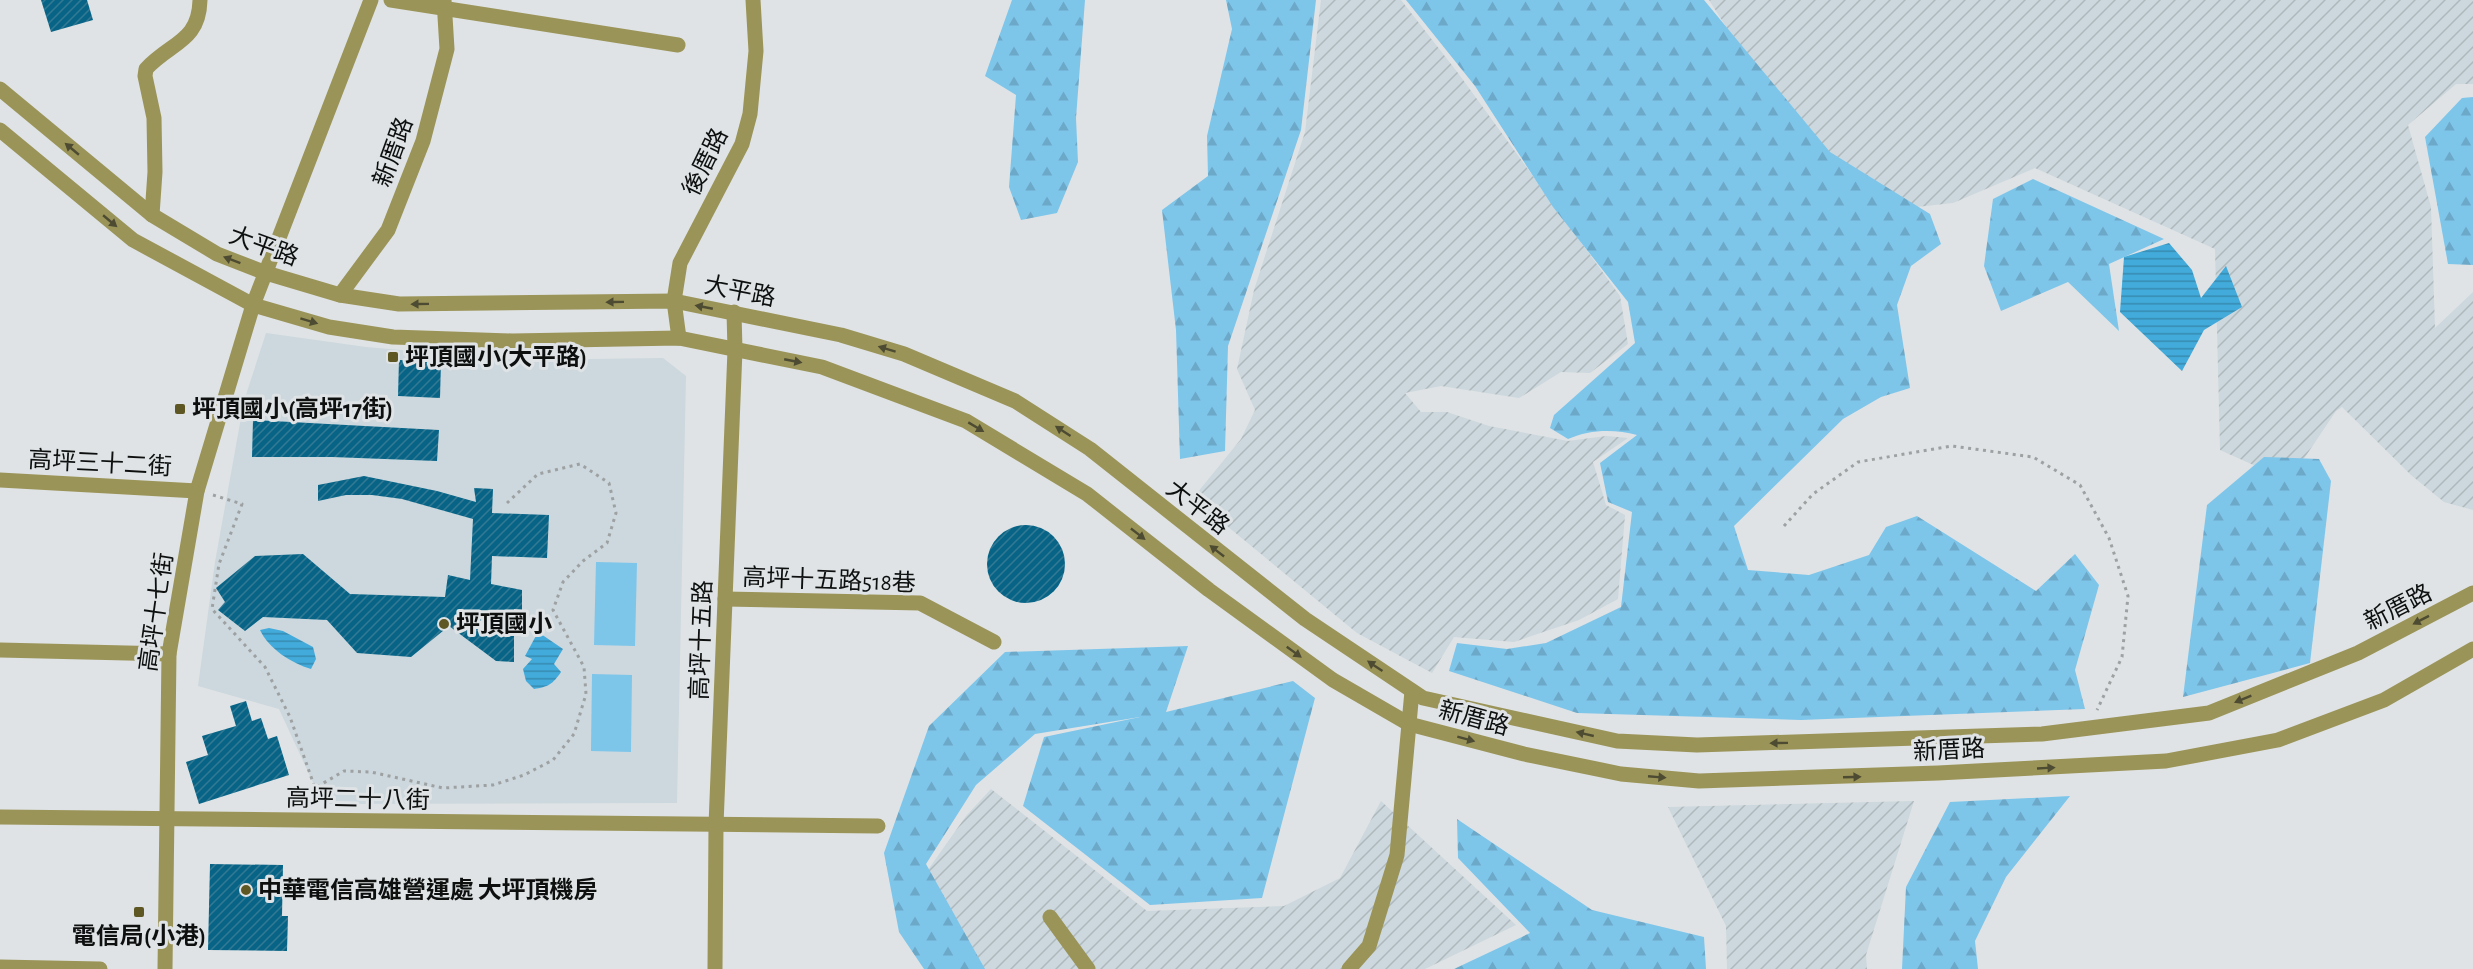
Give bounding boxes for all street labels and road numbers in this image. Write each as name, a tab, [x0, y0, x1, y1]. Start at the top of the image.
street label: 新厝路	[368, 114, 418, 190]
street label: 後厝路	[678, 124, 732, 200]
street label: 大平路	[226, 221, 302, 271]
street label: 大平路	[702, 271, 778, 311]
street label: 高坪三十二街	[27, 446, 173, 480]
street label: 大平路	[1162, 475, 1234, 539]
street label: 高坪十七街	[135, 551, 177, 673]
street label: 高坪十五路518巷	[742, 564, 916, 596]
street label: 新厝路	[2360, 579, 2436, 635]
street label: 高坪十五路	[686, 580, 716, 700]
street label: 新厝路	[1436, 696, 1512, 740]
street label: 新厝路	[1912, 735, 1986, 765]
street label: 高坪二十八街	[286, 785, 430, 813]

